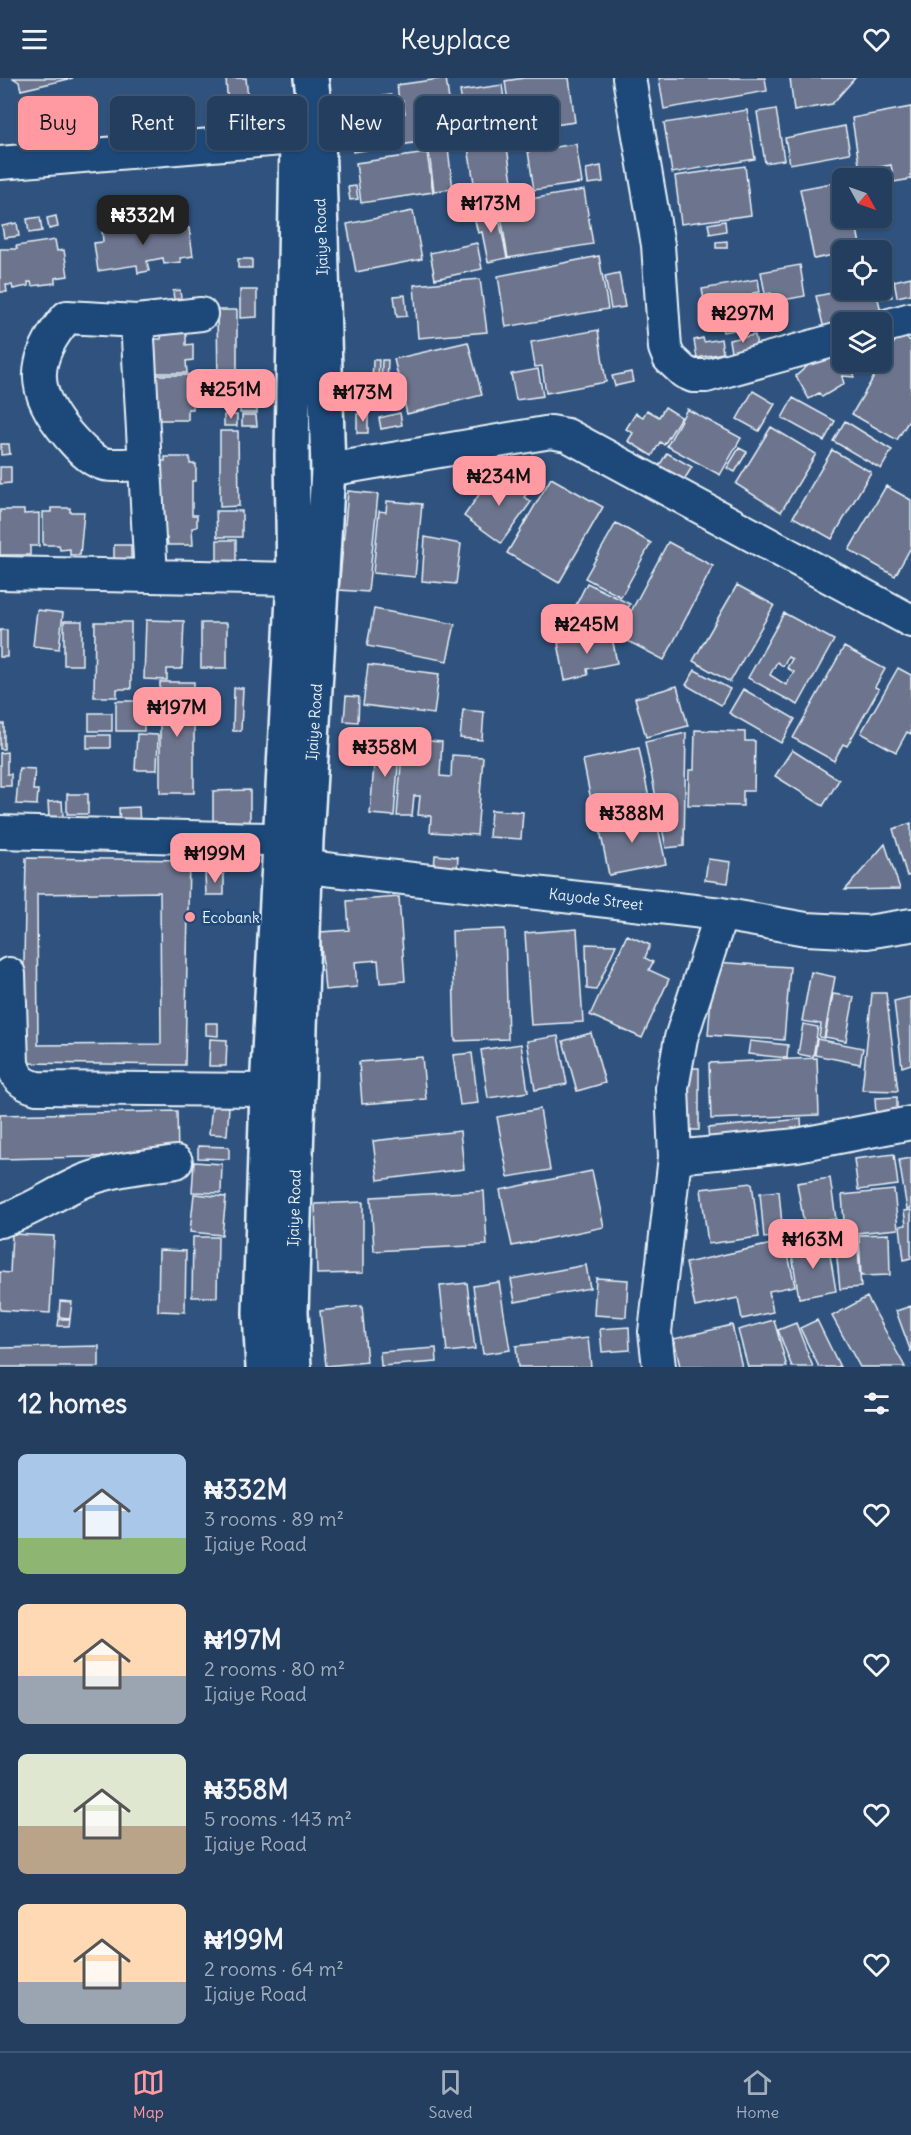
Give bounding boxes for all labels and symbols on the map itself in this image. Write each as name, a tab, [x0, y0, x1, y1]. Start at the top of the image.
north arrow	[832, 168, 892, 228]
pin: ₦173M	[449, 183, 533, 234]
pin: ₦332M	[101, 195, 185, 246]
street label: Ijaiye Road	[310, 198, 332, 276]
pin: ₦297M	[701, 293, 785, 344]
pin: ₦251M	[189, 369, 273, 420]
pin: ₦173M	[321, 372, 405, 423]
pin: ₦234M	[457, 456, 541, 507]
pin: ₦245M	[545, 604, 629, 655]
street label: Ijaiye Road	[302, 683, 326, 761]
pin: ₦197M	[135, 687, 219, 738]
pin: ₦358M	[343, 727, 427, 778]
pin: ₦388M	[590, 793, 674, 844]
pin: ₦199M	[173, 833, 257, 884]
street label: Kayode Street	[548, 884, 644, 914]
place label: Ecobank	[202, 908, 260, 927]
marker: Ecobank	[183, 910, 197, 924]
street label: Ijaiye Road	[283, 1169, 305, 1247]
pin: ₦163M	[771, 1219, 855, 1270]

